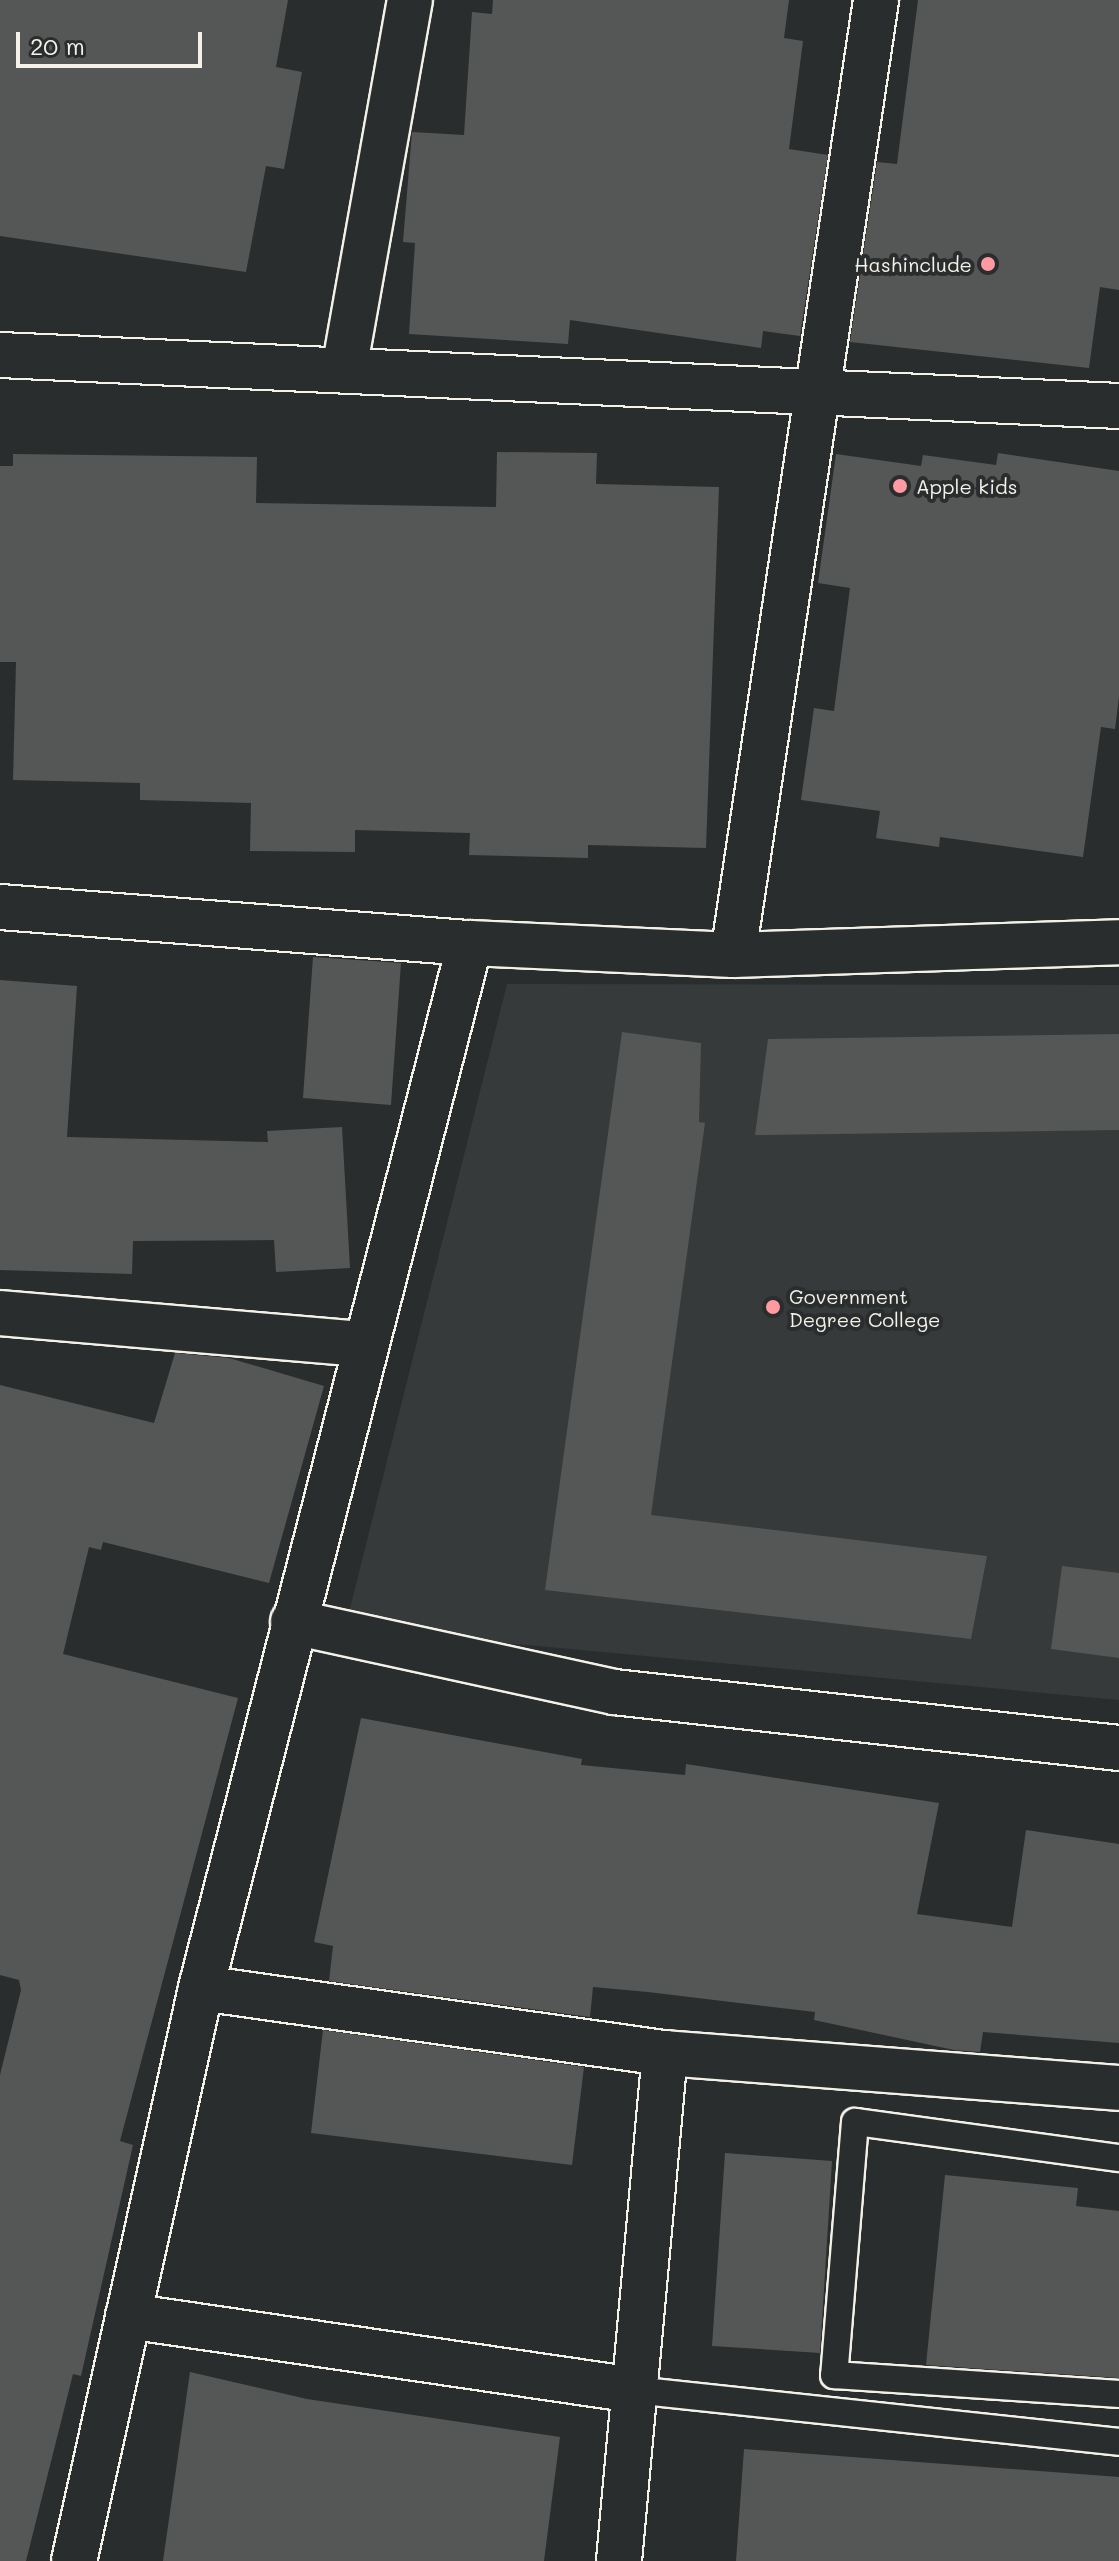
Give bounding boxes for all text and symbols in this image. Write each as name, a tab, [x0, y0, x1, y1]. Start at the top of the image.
scale bar	[20, 16, 206, 66]
text: 20 m	[30, 30, 85, 61]
place label: Hashinclude	[854, 252, 972, 276]
marker: Hashinclude	[979, 255, 997, 273]
place label: Apple kids	[916, 474, 1017, 498]
marker: Apple kids	[891, 477, 909, 495]
place label: Government Degree College	[789, 1284, 940, 1331]
marker: Government Degree College	[764, 1298, 782, 1316]

